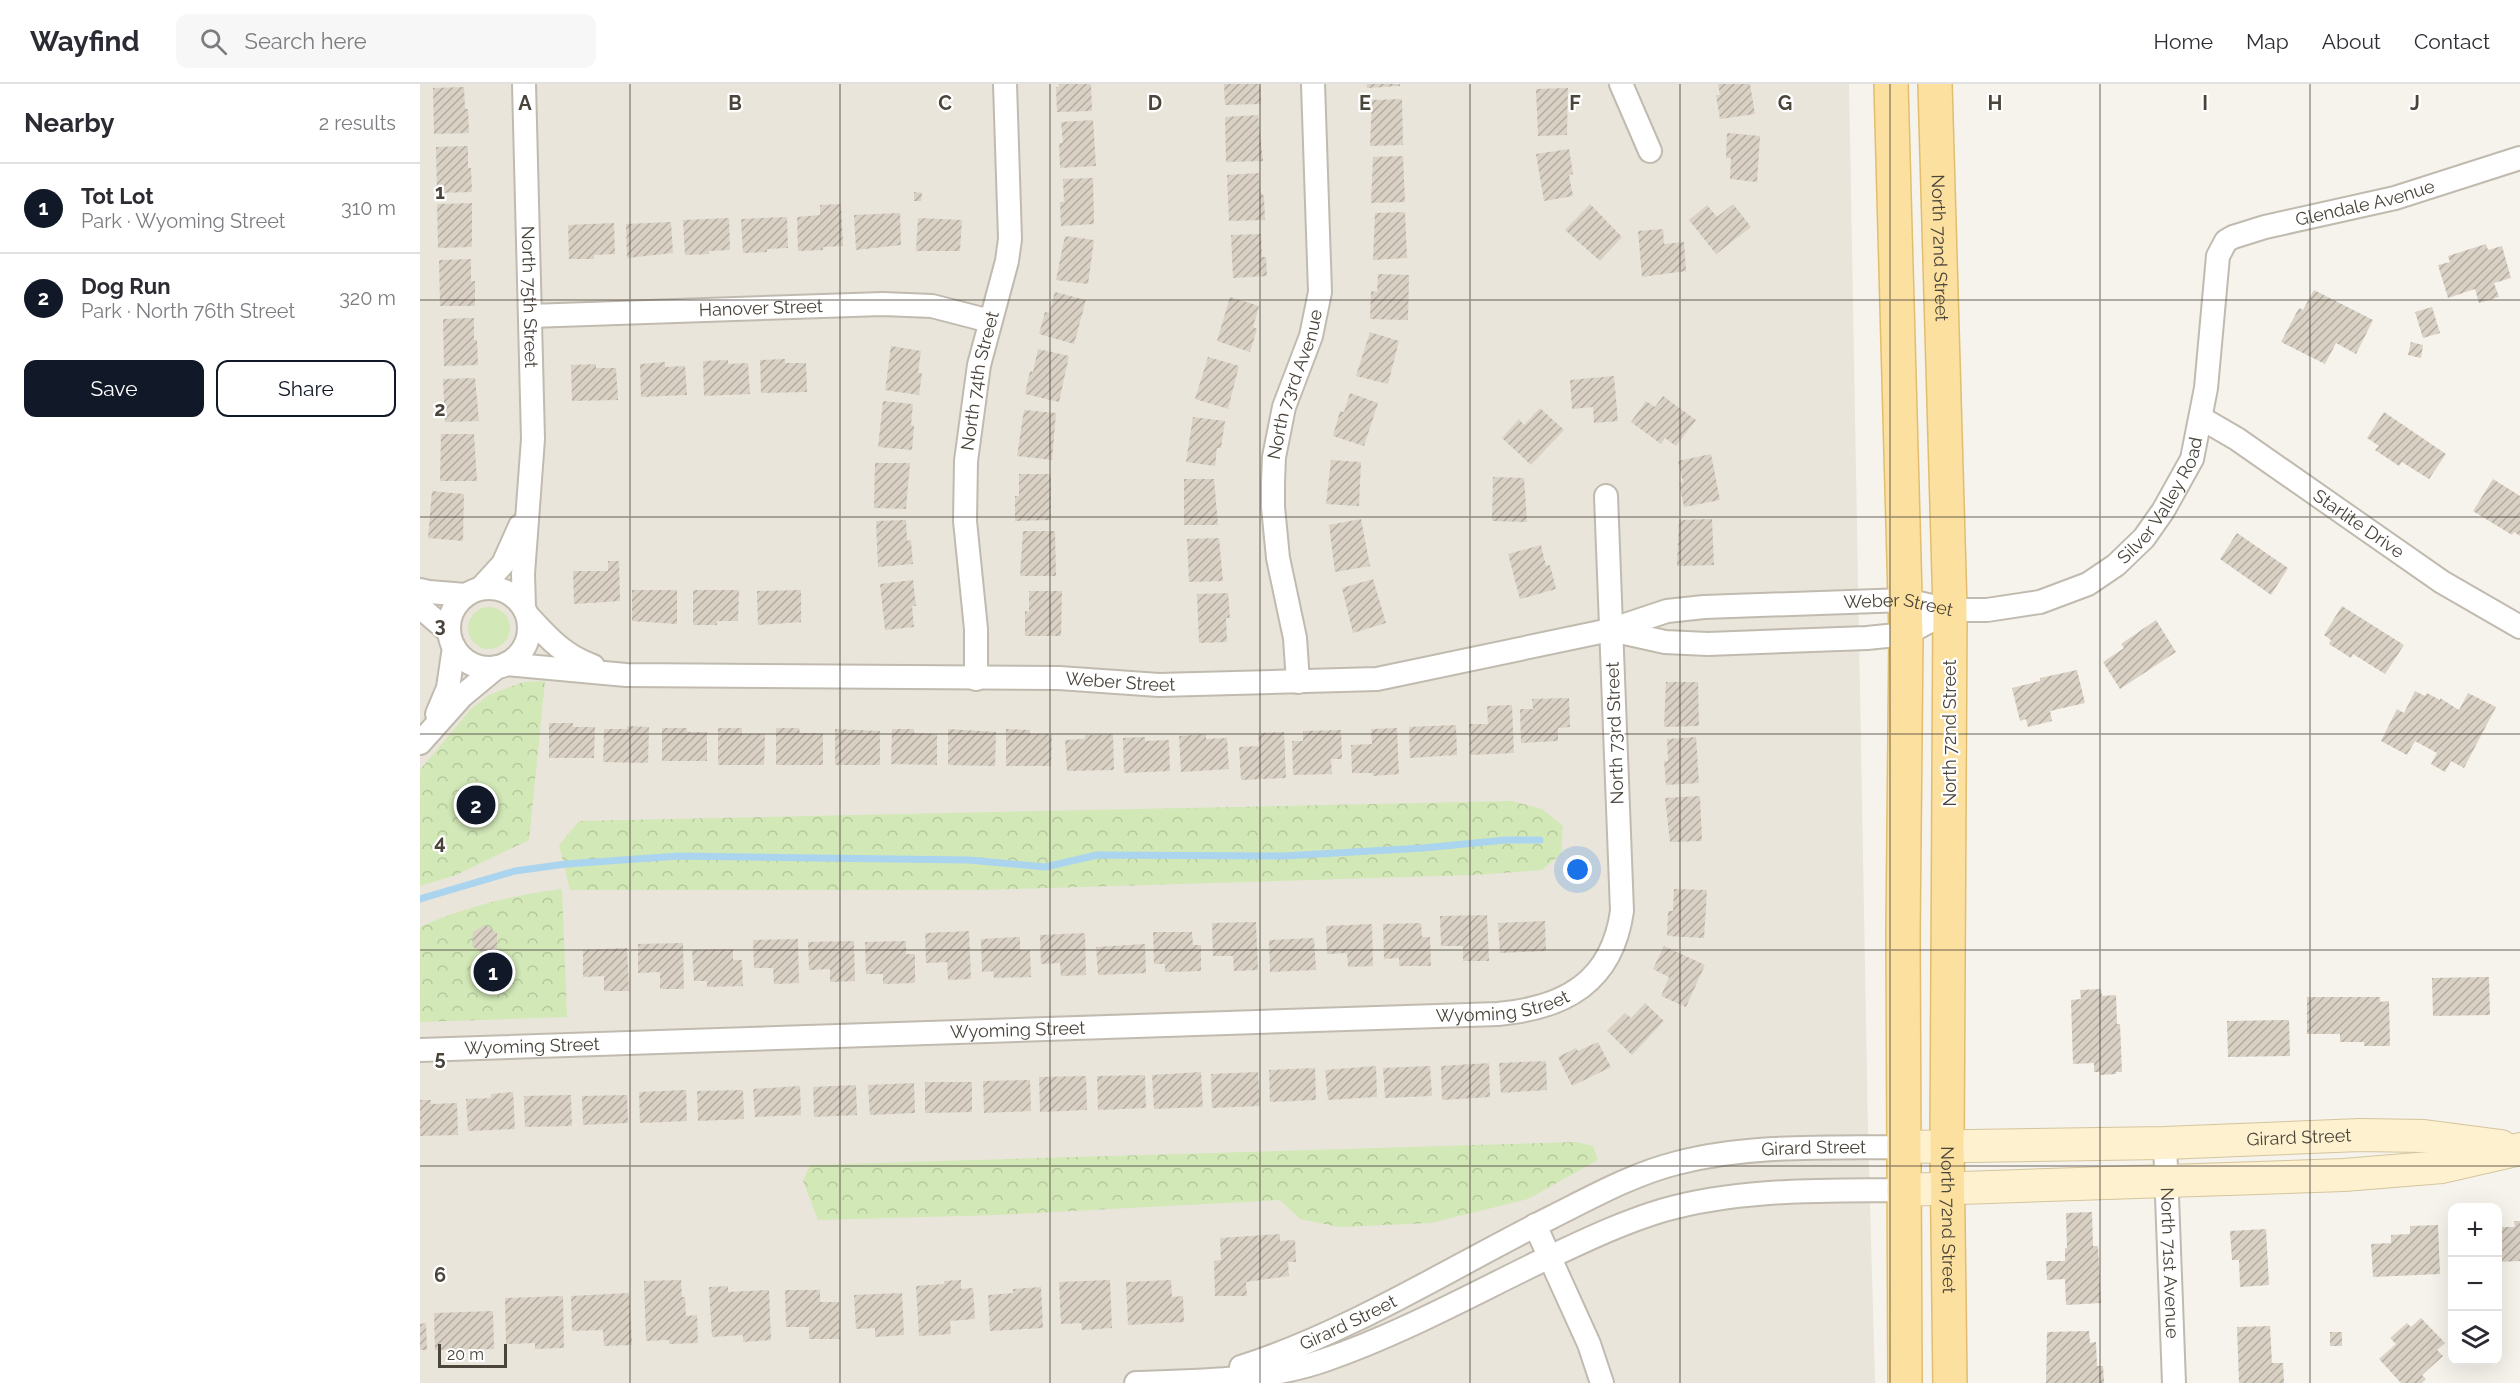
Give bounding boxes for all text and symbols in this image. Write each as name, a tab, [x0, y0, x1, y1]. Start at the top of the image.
search box	[176, 14, 596, 68]
text: Wayfind	[30, 25, 140, 58]
icon: search	[197, 25, 230, 58]
text: Search here	[245, 28, 367, 54]
text: Home	[2154, 29, 2213, 54]
text: Map	[2246, 29, 2289, 54]
text: About	[2322, 29, 2381, 54]
text: Contact	[2414, 29, 2490, 54]
text: A	[518, 91, 532, 115]
text: B	[728, 91, 742, 115]
text: C	[938, 91, 952, 115]
text: D	[1148, 91, 1162, 115]
text: E	[1359, 91, 1371, 115]
text: F	[1569, 91, 1581, 115]
text: G	[1778, 91, 1792, 115]
text: H	[1988, 91, 2002, 115]
text: I	[2202, 91, 2208, 115]
text: J	[2410, 91, 2420, 115]
text: Nearby	[24, 108, 114, 138]
text: 2 results	[319, 111, 396, 135]
street label: North 72nd Street	[1928, 174, 1953, 322]
street label: Glendale Avenue	[2293, 175, 2438, 230]
text: 1	[435, 180, 445, 204]
text: Tot Lot	[81, 183, 154, 209]
text: 1	[39, 196, 48, 220]
text: 310 m	[341, 196, 396, 220]
text: Park · Wyoming Street	[81, 209, 286, 233]
street label: North 75th Street	[518, 226, 542, 368]
text: Dog Run	[81, 273, 171, 299]
text: 2	[38, 286, 49, 310]
text: 320 m	[339, 286, 396, 310]
street label: Hanover Street	[698, 295, 823, 320]
text: Park · North 76th Street	[81, 299, 295, 323]
street label: North 73rd Avenue	[1263, 307, 1326, 461]
street label: North 74th Street	[957, 309, 1003, 452]
button: Save	[24, 360, 204, 417]
button: Share	[216, 360, 396, 417]
text: 2	[434, 397, 446, 421]
street label: Silver Valley Road	[2113, 435, 2206, 568]
street label: Starlite Drive	[2310, 485, 2409, 563]
street label: Weber Street	[1843, 589, 1955, 620]
text: 3	[434, 613, 446, 637]
street label: North 72nd Street	[1939, 659, 1960, 807]
street label: North 73rd Street	[1602, 661, 1627, 805]
street label: Weber Street	[1065, 667, 1176, 695]
pin: 2	[456, 782, 496, 828]
text: 4	[434, 830, 446, 854]
your location	[1563, 855, 1592, 884]
pin: 1	[474, 950, 512, 994]
street label: Wyoming Street	[1435, 986, 1573, 1026]
street label: Wyoming Street	[950, 1017, 1086, 1042]
street label: Wyoming Street	[464, 1033, 600, 1059]
text: 5	[434, 1046, 446, 1070]
street label: Girard Street	[2246, 1124, 2352, 1150]
street label: Girard Street	[1761, 1136, 1866, 1160]
street label: North 72nd Street	[1937, 1146, 1960, 1293]
street label: North 71st Avenue	[2157, 1187, 2183, 1339]
map controls	[2448, 1203, 2502, 1365]
button: +	[2448, 1203, 2502, 1257]
button: −	[2448, 1257, 2502, 1311]
text: 6	[434, 1263, 446, 1287]
street label: Girard Street	[1296, 1290, 1400, 1354]
button: layers	[2448, 1311, 2502, 1365]
scale bar	[438, 1341, 507, 1368]
text: 20 m	[447, 1345, 484, 1364]

